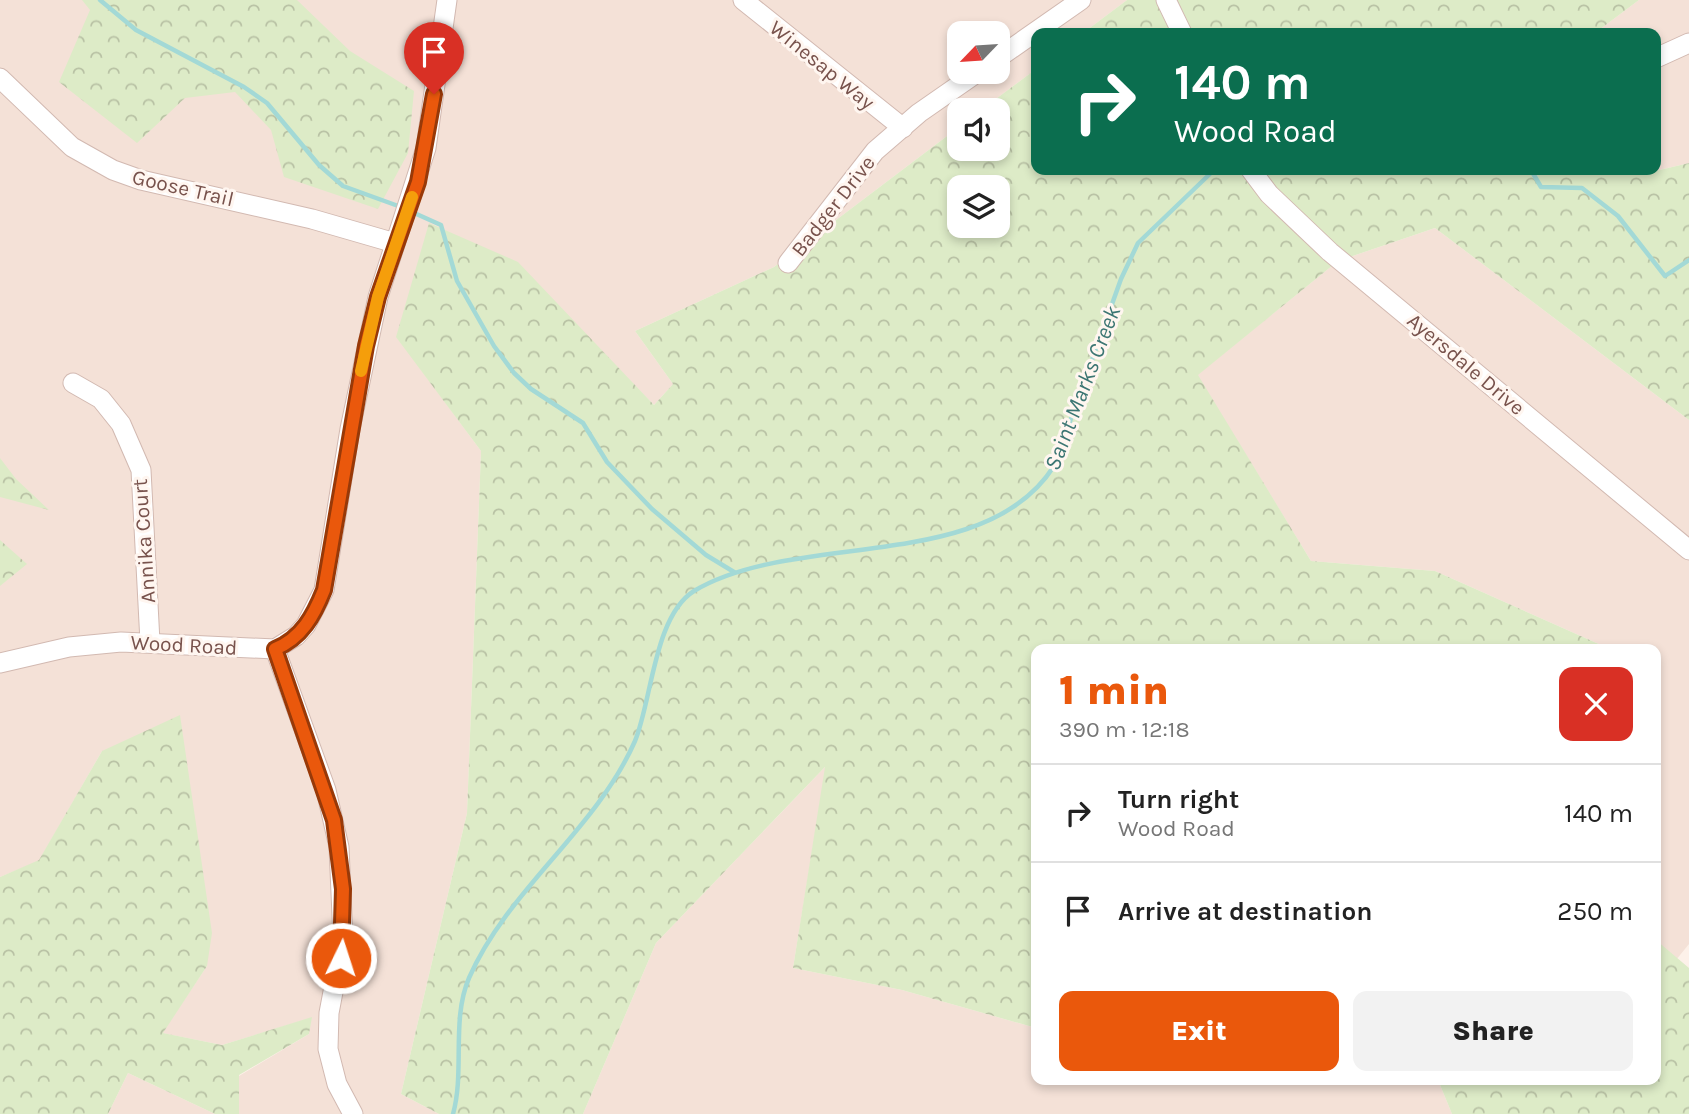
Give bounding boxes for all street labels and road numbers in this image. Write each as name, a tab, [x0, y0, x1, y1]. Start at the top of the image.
street label: Winesap Way	[765, 15, 879, 115]
street label: Badger Drive	[786, 151, 880, 261]
street label: Goose Trail	[130, 165, 236, 211]
street label: Ayersdale Drive	[1403, 308, 1529, 420]
street label: Annika Court	[128, 478, 160, 604]
street label: Wood Road	[130, 630, 238, 660]

